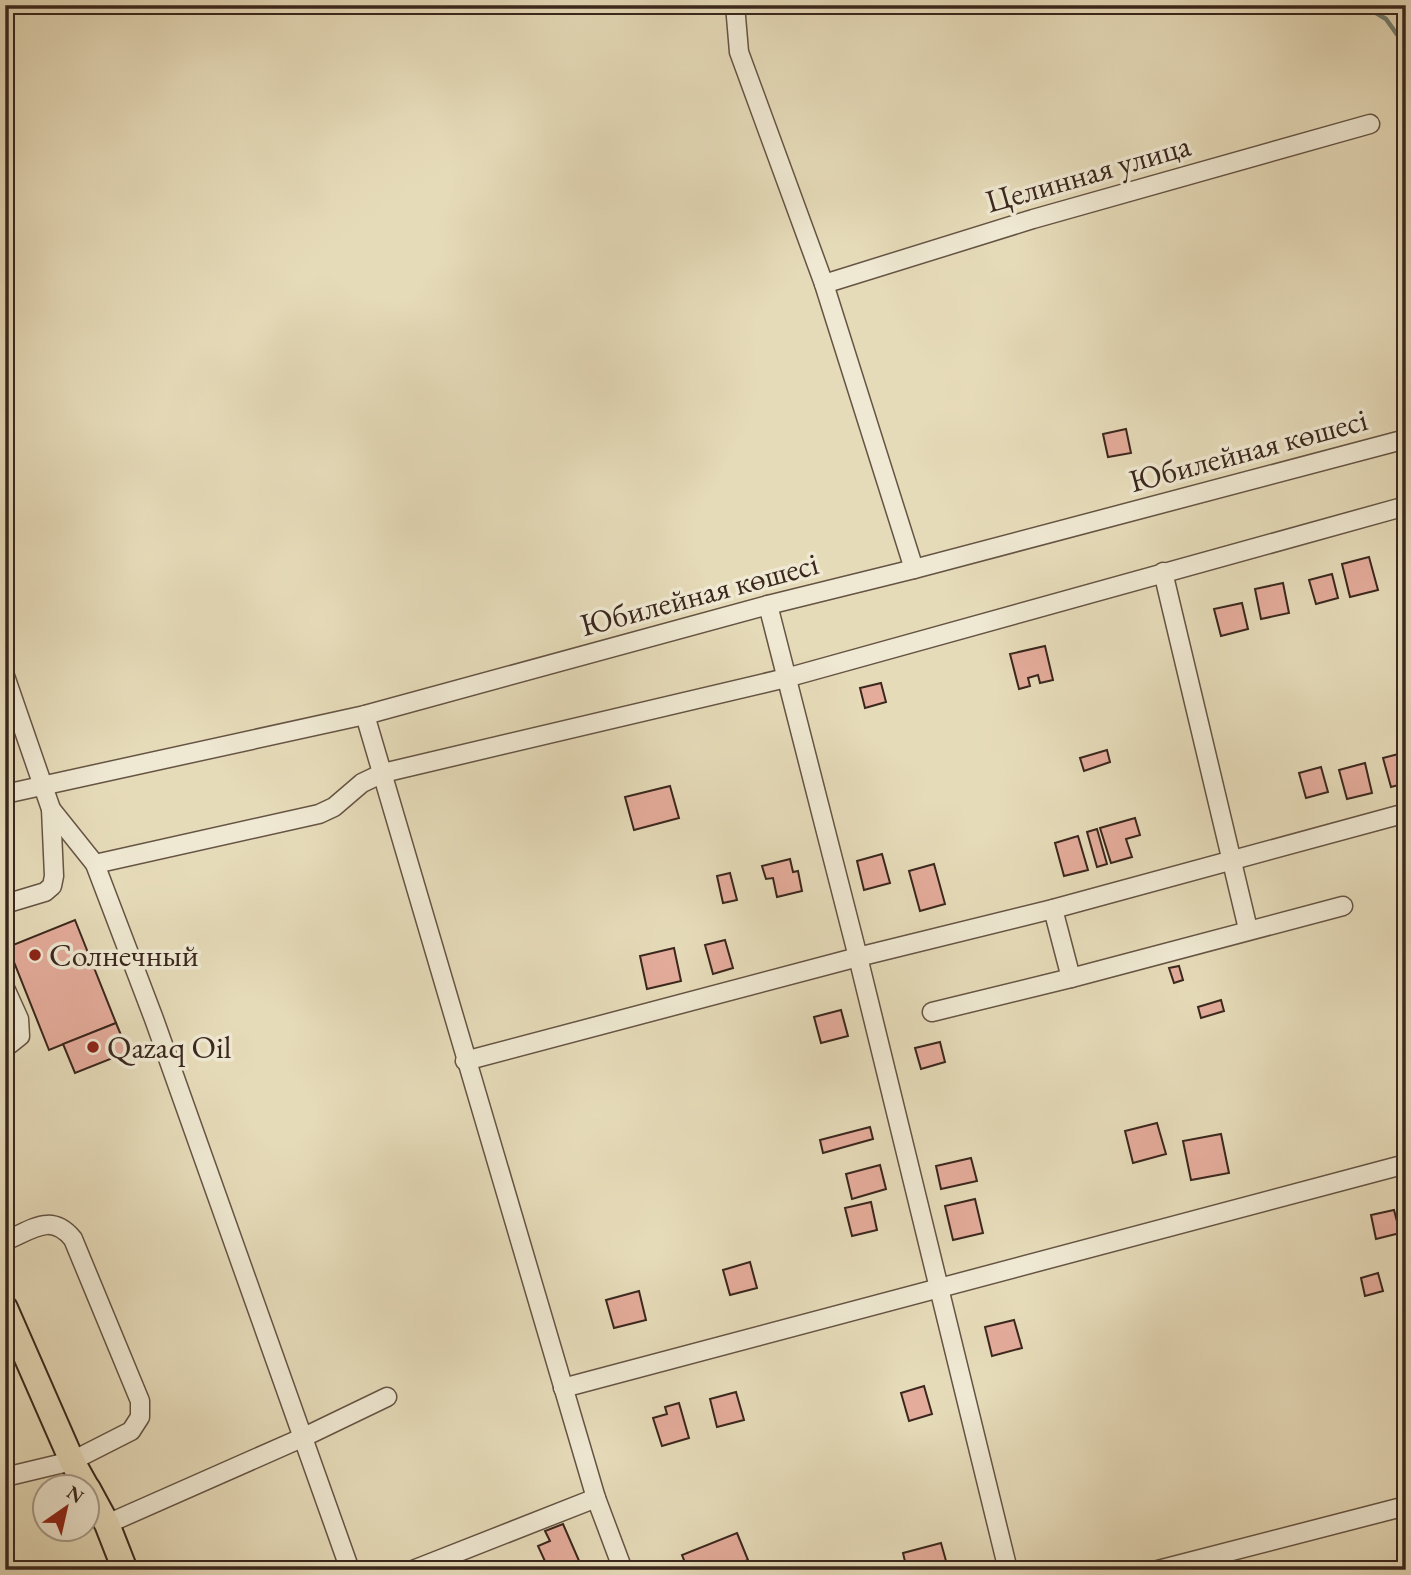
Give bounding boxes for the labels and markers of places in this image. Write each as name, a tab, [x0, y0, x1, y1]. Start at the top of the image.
place label: Солнечный	[49, 934, 199, 976]
marker: Солнечный	[27, 947, 43, 963]
place label: Qazaq Oil	[107, 1026, 232, 1068]
marker: Qazaq Oil	[85, 1039, 101, 1055]

